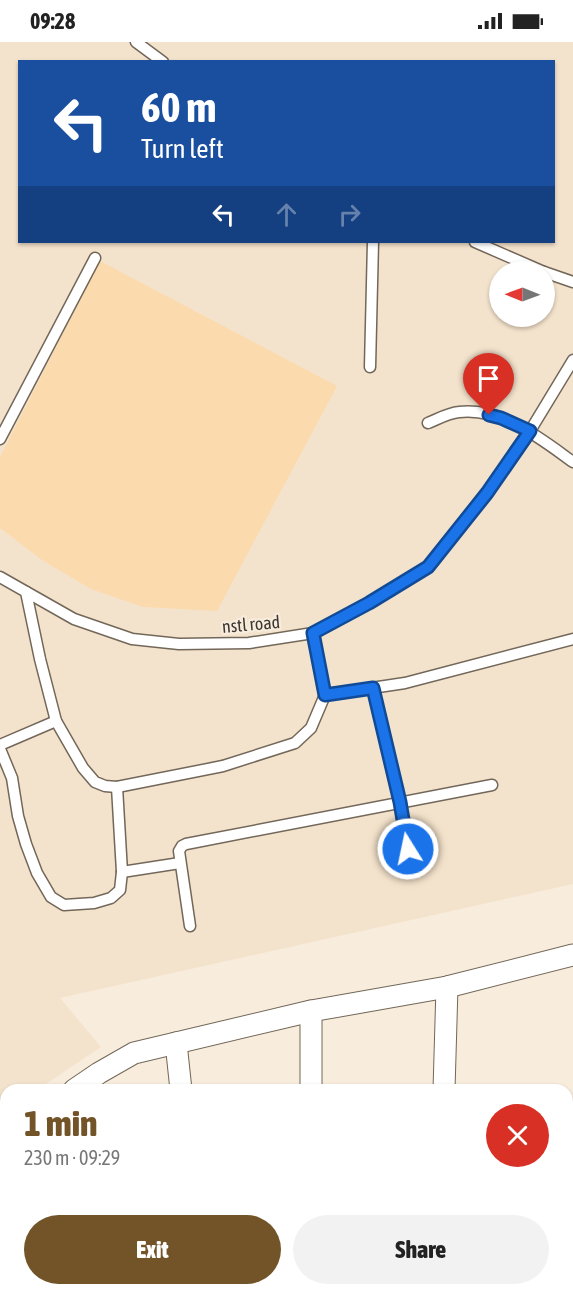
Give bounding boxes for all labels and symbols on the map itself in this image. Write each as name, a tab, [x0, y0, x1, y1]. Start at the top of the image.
north arrow	[489, 261, 555, 327]
pin	[463, 353, 514, 415]
street label: nstl road	[221, 611, 281, 637]
position arrow	[376, 817, 440, 881]

